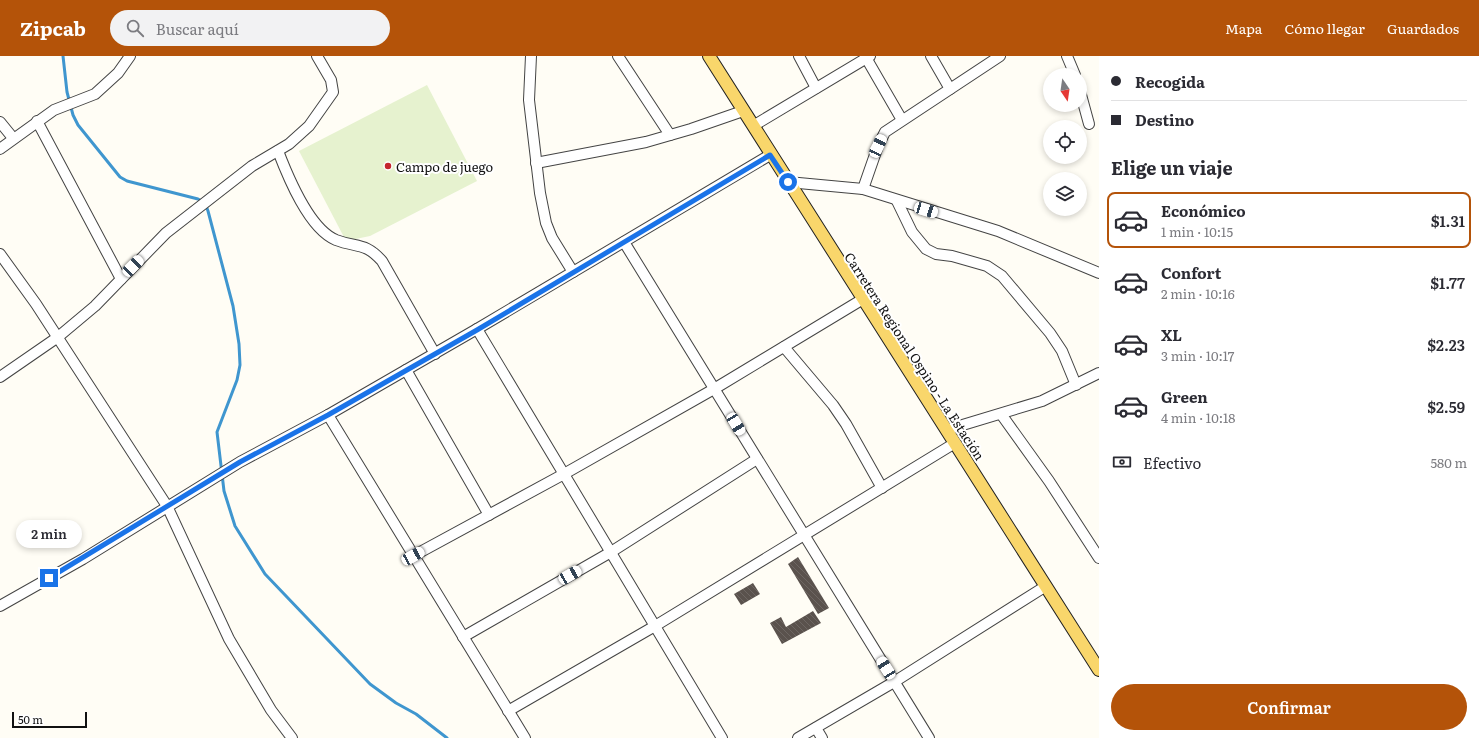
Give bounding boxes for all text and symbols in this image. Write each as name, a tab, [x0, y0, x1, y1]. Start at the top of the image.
search box	[110, 10, 390, 46]
text: Zipcab	[20, 14, 86, 42]
icon: search	[124, 17, 146, 39]
text: Buscar aquí	[156, 17, 239, 40]
text: Mapa	[1225, 18, 1262, 38]
text: Cómo llegar	[1284, 18, 1365, 38]
text: Guardados	[1387, 18, 1459, 38]
north arrow	[1043, 68, 1087, 112]
map controls	[1043, 68, 1087, 216]
text: Recogida	[1135, 70, 1205, 93]
text: Destino	[1135, 108, 1194, 131]
button: locate	[1043, 120, 1087, 164]
car	[867, 133, 889, 159]
text: Elige un viaje	[1111, 154, 1233, 181]
place label: Campo de juego	[396, 157, 494, 176]
marker: Campo de juego	[383, 161, 393, 171]
button: layers	[1043, 172, 1087, 216]
route start	[779, 173, 797, 191]
text: Económico	[1161, 199, 1246, 222]
car	[913, 201, 939, 219]
icon: car	[1113, 202, 1149, 238]
text: $1.31	[1431, 209, 1465, 232]
text: 1 min · 10:15	[1161, 222, 1233, 241]
street label: Carretera Regional Ospino - La Estación	[840, 248, 990, 464]
car	[120, 253, 146, 279]
text: Confort	[1161, 261, 1221, 284]
icon: car	[1113, 264, 1149, 300]
text: $1.77	[1430, 271, 1465, 294]
text: 2 min · 10:16	[1161, 284, 1235, 303]
text: XL	[1161, 323, 1182, 346]
icon: car	[1113, 326, 1149, 362]
text: $2.23	[1427, 333, 1465, 356]
text: 3 min · 10:17	[1161, 346, 1234, 365]
text: Green	[1161, 385, 1208, 408]
icon: car	[1113, 388, 1149, 424]
text: $2.59	[1427, 395, 1465, 418]
text: 4 min · 10:18	[1161, 408, 1235, 427]
car	[725, 411, 747, 437]
icon: cash	[1111, 451, 1133, 473]
text: Efectivo	[1143, 451, 1201, 474]
text: 580 m	[1431, 453, 1467, 472]
callout: 2 min	[16, 520, 82, 548]
text: 2 min	[31, 524, 67, 543]
car	[400, 545, 426, 567]
car	[557, 564, 583, 586]
route end	[40, 569, 58, 587]
car	[875, 655, 897, 681]
button: Confirmar	[1111, 684, 1467, 730]
scale bar	[12, 710, 87, 729]
text: 50 m	[18, 711, 43, 727]

